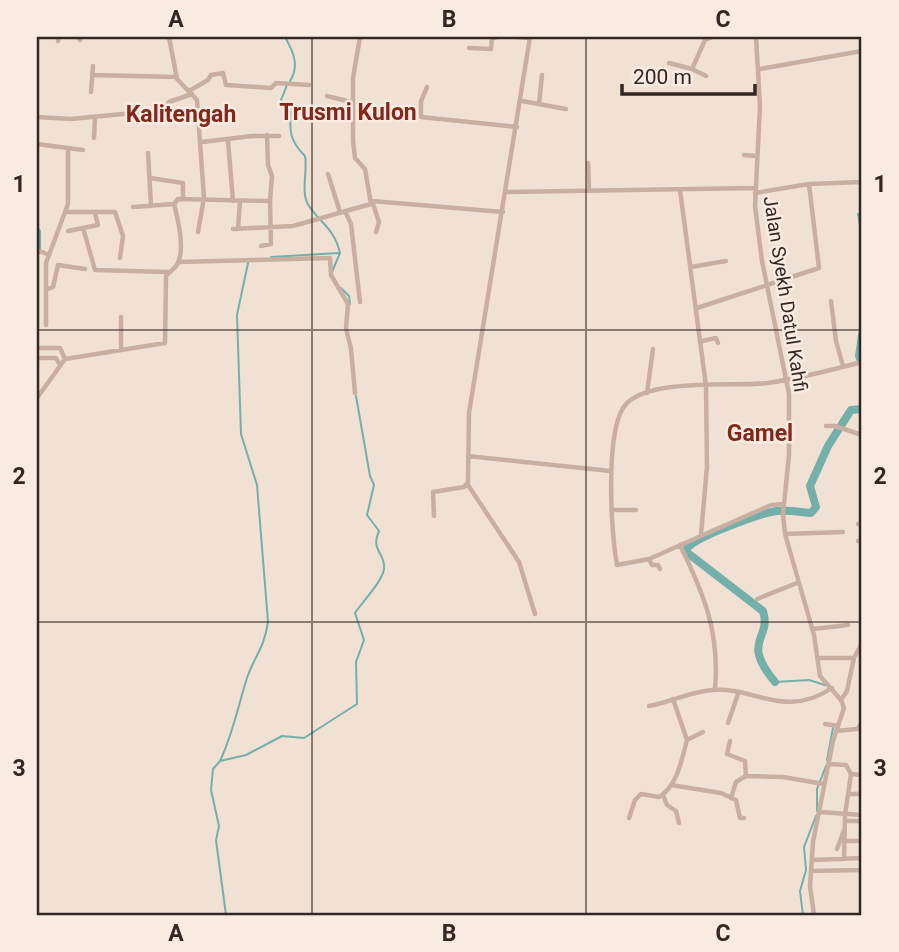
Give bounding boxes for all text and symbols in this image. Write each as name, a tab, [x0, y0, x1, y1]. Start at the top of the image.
text: A	[168, 6, 184, 33]
text: B	[442, 6, 456, 33]
text: C	[715, 6, 731, 33]
scale bar	[622, 52, 755, 96]
text: 200 m	[633, 65, 692, 89]
district label: Trusmi Kulon	[279, 99, 417, 126]
district label: Kalitengah	[126, 101, 236, 128]
text: 1	[12, 171, 26, 198]
text: 1	[873, 171, 887, 198]
street label: Jalan Syekh Datul Kahfi	[759, 194, 812, 394]
district label: Gamel	[727, 420, 793, 447]
text: 2	[12, 463, 26, 490]
text: 2	[873, 463, 887, 490]
text: 3	[12, 755, 26, 782]
text: 3	[873, 755, 887, 782]
text: A	[168, 920, 184, 947]
text: B	[442, 920, 456, 947]
text: C	[715, 920, 731, 947]

